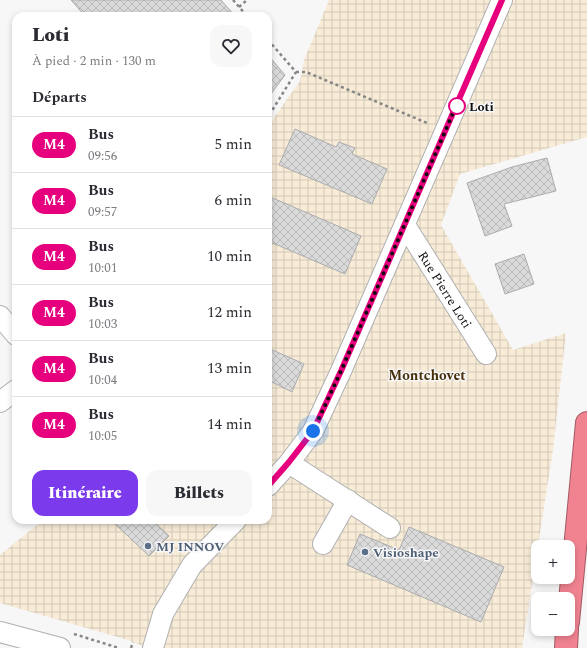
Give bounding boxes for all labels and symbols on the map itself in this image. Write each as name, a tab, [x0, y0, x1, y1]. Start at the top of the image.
marker: Loti	[448, 97, 466, 115]
place label: Loti	[469, 97, 494, 117]
street label: Rue Pierre Loti	[413, 247, 476, 332]
district label: Montchovet	[388, 365, 466, 386]
your location	[303, 421, 323, 441]
place label: MJ INNOV	[156, 537, 224, 557]
marker: MJ INNOV	[143, 541, 153, 551]
place label: Visioshape	[373, 543, 439, 563]
marker: Visioshape	[360, 547, 370, 557]

